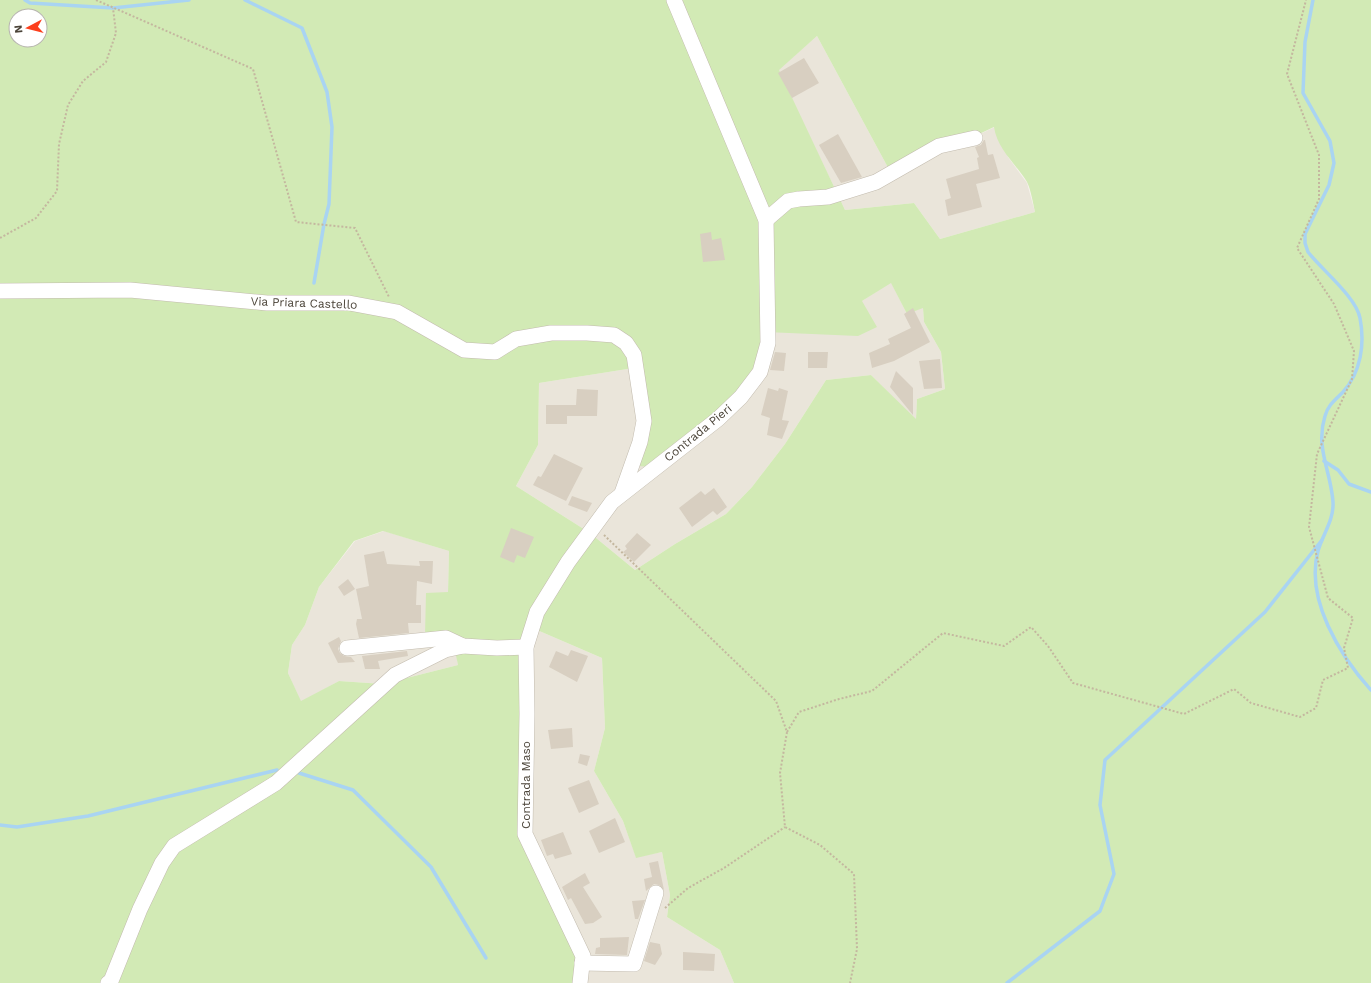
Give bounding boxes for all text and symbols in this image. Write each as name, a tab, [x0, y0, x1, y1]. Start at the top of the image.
north arrow	[8, 8, 48, 48]
text: N	[12, 24, 26, 34]
street label: Via Priara Castello	[250, 294, 358, 312]
street label: Contrada Pieri	[661, 401, 735, 465]
street label: Contrada Maso	[519, 741, 533, 829]

